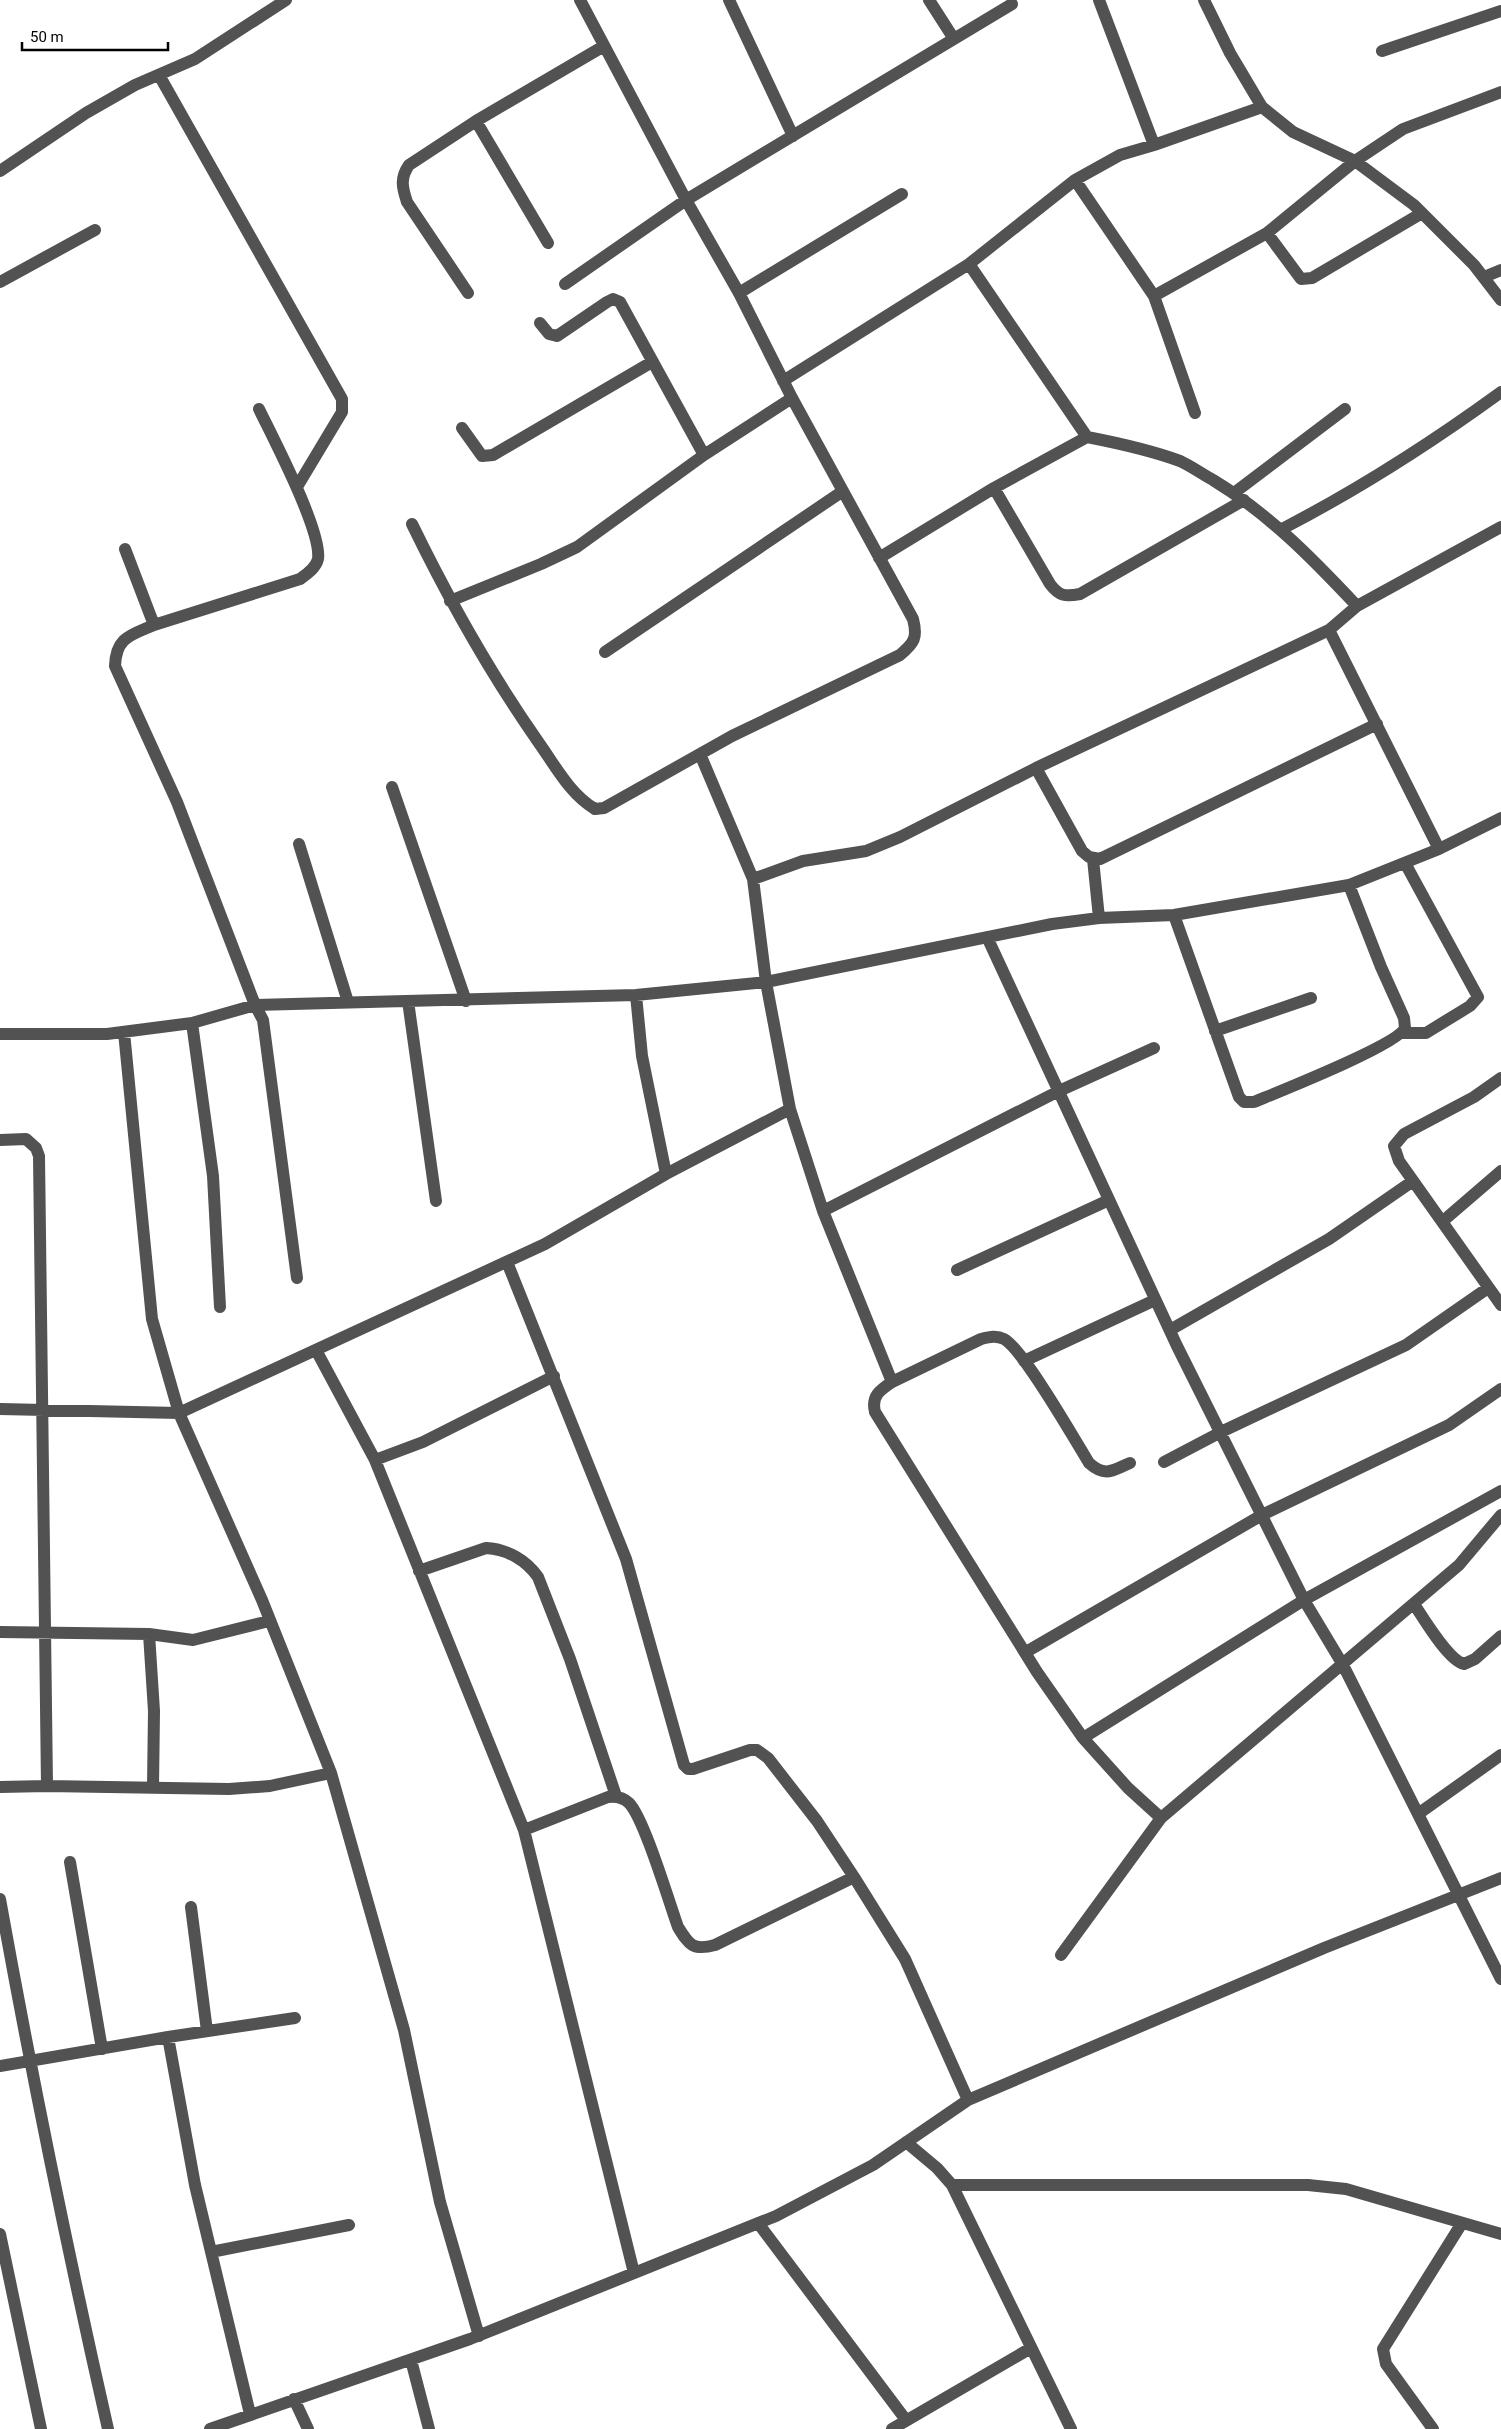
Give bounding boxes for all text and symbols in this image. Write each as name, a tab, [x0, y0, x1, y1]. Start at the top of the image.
scale bar	[22, 20, 169, 52]
text: 50 m	[30, 28, 64, 46]

